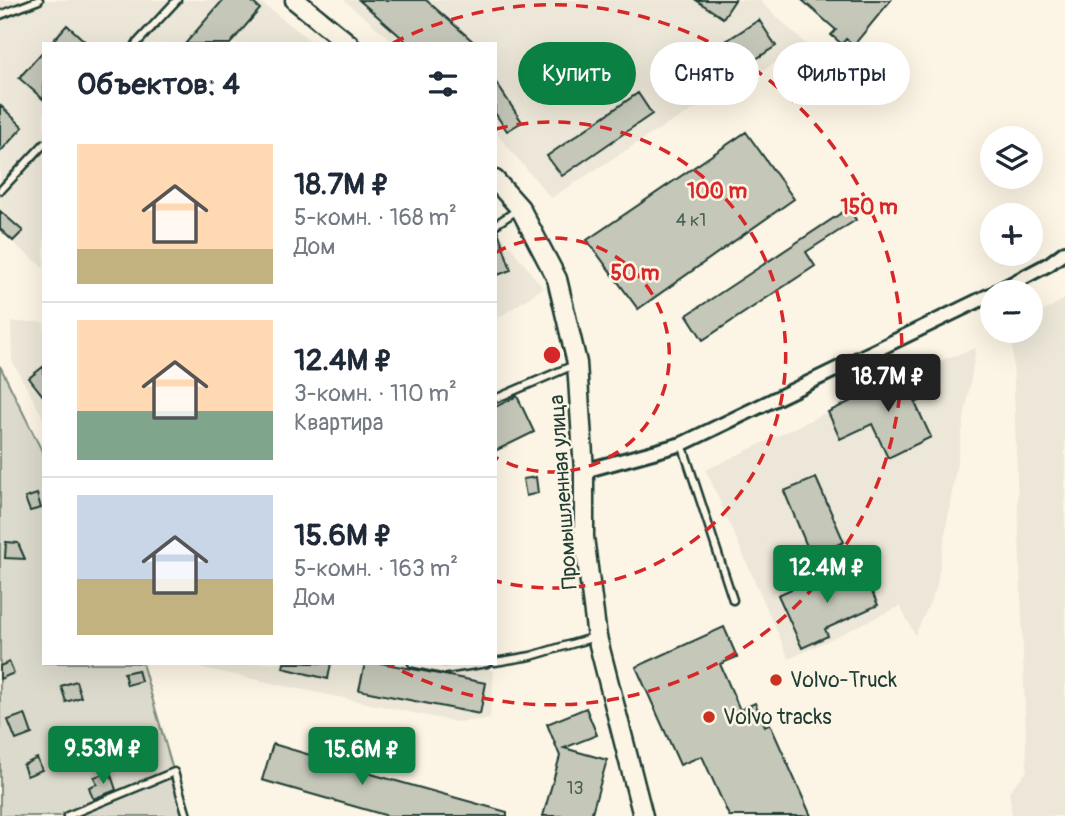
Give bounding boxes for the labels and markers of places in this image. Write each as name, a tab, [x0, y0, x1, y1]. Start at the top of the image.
centre of rings	[540, 343, 564, 367]
pin: 18.7M ₽	[823, 354, 953, 414]
pin: 12.4M ₽	[762, 546, 892, 605]
place label: Volvo-Truck	[790, 667, 897, 694]
marker: Volvo-Truck	[768, 672, 784, 688]
place label: Volvo tracks	[723, 704, 832, 731]
marker: Volvo tracks	[701, 709, 717, 725]
pin: 9.53M ₽	[38, 726, 168, 786]
pin: 15.6M ₽	[297, 728, 427, 787]

